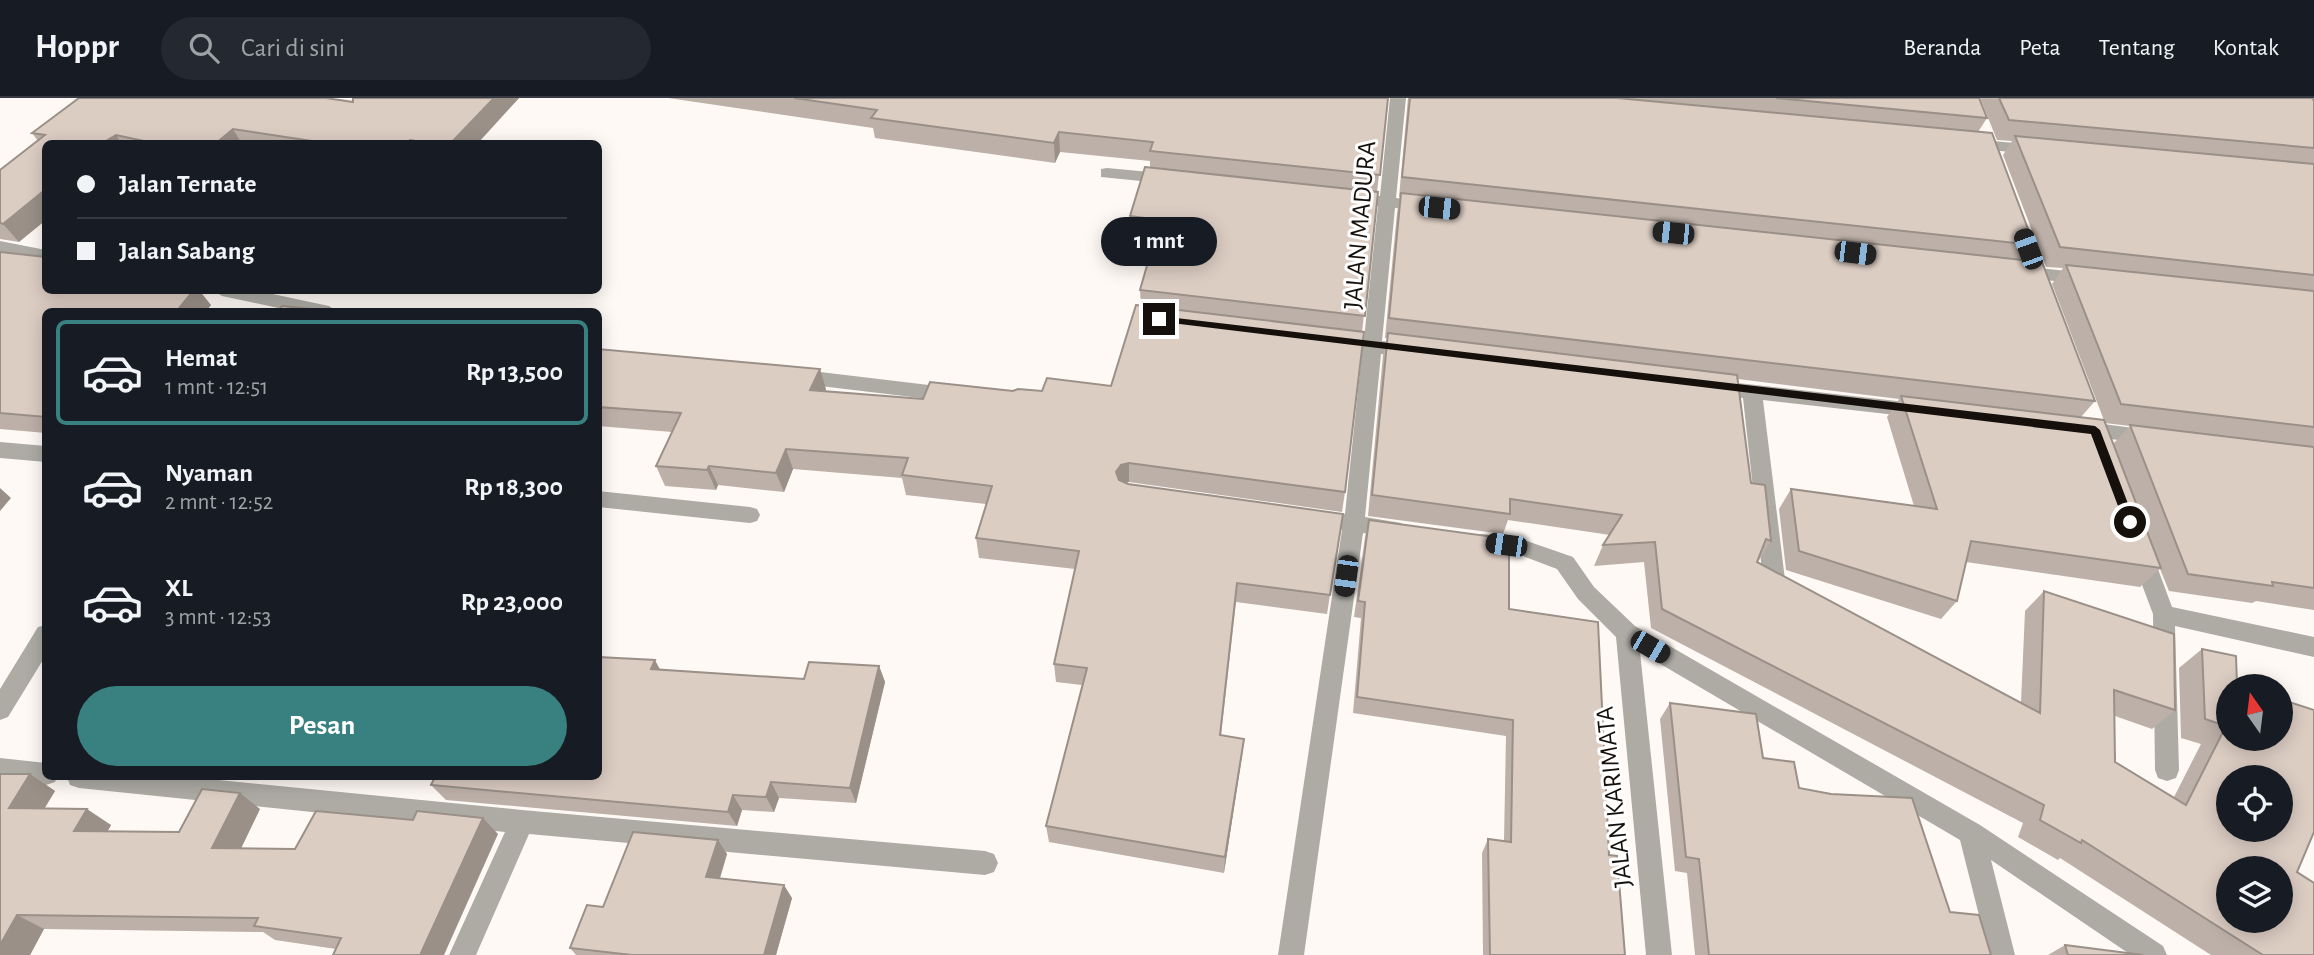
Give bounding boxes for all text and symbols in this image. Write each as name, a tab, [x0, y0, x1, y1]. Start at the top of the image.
search box	[161, 17, 651, 80]
icon: search	[185, 29, 223, 67]
text: Hoppr	[35, 31, 119, 64]
text: Cari di sini	[241, 35, 345, 61]
text: Beranda	[1903, 36, 1981, 60]
text: Peta	[2019, 36, 2061, 60]
text: Tentang	[2099, 36, 2175, 60]
text: Kontak	[2213, 36, 2279, 60]
street label: JALAN MADURA	[1340, 140, 1380, 310]
text: Jalan Ternate	[119, 171, 257, 197]
car	[1418, 195, 1461, 221]
callout: 1 mnt	[1101, 218, 1217, 266]
car	[1652, 220, 1695, 246]
car	[2011, 226, 2046, 272]
text: 1 mnt	[1134, 230, 1184, 253]
text: Jalan Sabang	[119, 238, 254, 264]
car	[1833, 240, 1878, 266]
route end	[1143, 303, 1175, 335]
icon: car	[81, 341, 144, 404]
text: Hemat	[165, 345, 237, 371]
text: Rp 13,500	[466, 359, 563, 385]
text: 1 mnt · 12:51	[165, 376, 268, 399]
icon: car	[81, 456, 144, 519]
text: Nyaman	[165, 460, 253, 486]
text: Rp 18,300	[464, 474, 563, 500]
text: 2 mnt · 12:52	[165, 491, 273, 514]
route start	[2114, 506, 2146, 538]
car	[1484, 532, 1529, 558]
car	[1333, 554, 1360, 598]
icon: car	[81, 571, 144, 634]
text: XL	[165, 575, 192, 601]
text: Rp 23,000	[461, 589, 563, 615]
text: 3 mnt · 12:53	[165, 606, 271, 629]
car	[1627, 627, 1674, 667]
north arrow	[2216, 674, 2292, 751]
map controls	[2216, 674, 2293, 933]
button: Pesan	[77, 686, 567, 766]
street label: JALAN KARIMATA	[1592, 705, 1636, 889]
button: locate	[2216, 765, 2293, 842]
button: layers	[2216, 856, 2293, 933]

